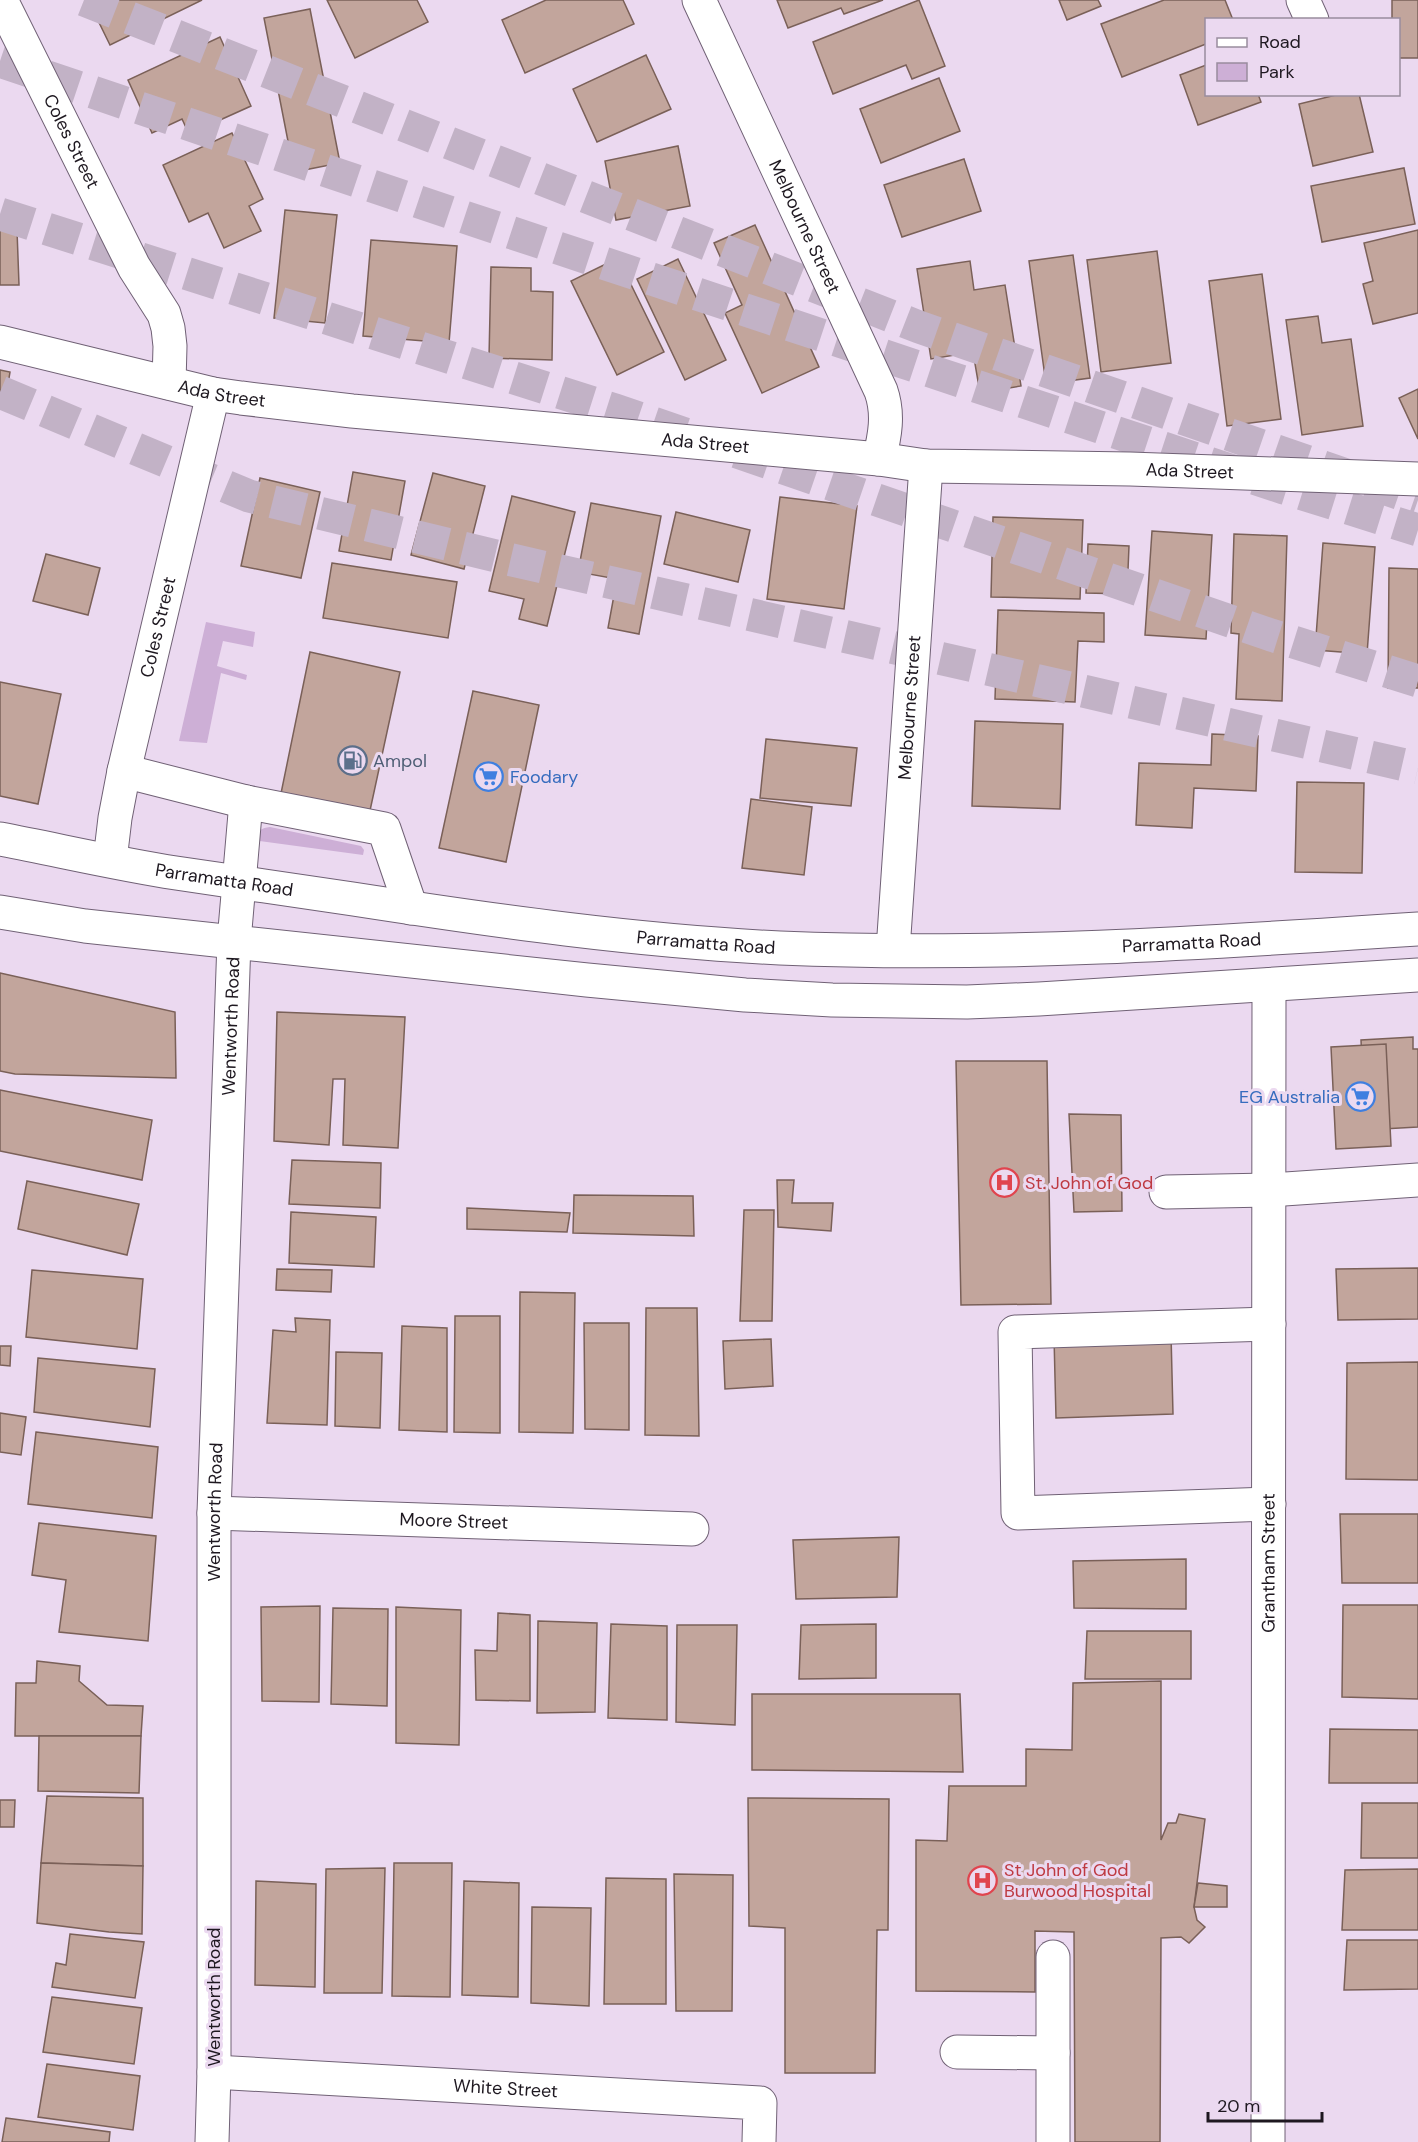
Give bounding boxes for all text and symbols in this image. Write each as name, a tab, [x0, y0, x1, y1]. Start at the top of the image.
legend	[1205, 18, 1400, 96]
text: Road	[1259, 30, 1301, 54]
text: Park	[1259, 60, 1295, 84]
street label: Coles Street	[38, 90, 105, 193]
street label: Melbourne Street	[763, 156, 846, 297]
street label: Ada Street	[176, 374, 267, 413]
street label: Ada Street	[660, 427, 750, 459]
street label: Ada Street	[1145, 458, 1235, 485]
street label: Coles Street	[134, 574, 181, 680]
street label: Melbourne Street	[893, 635, 926, 781]
fuel station icon: Ampol	[336, 745, 368, 777]
place label: Ampol	[373, 749, 427, 773]
supermarket icon: Foodary	[473, 761, 505, 793]
place label: Foodary	[510, 765, 578, 789]
street label: Parramatta Road	[153, 858, 295, 902]
street label: Parramatta Road	[635, 925, 776, 960]
street label: Parramatta Road	[1122, 927, 1262, 958]
street label: Wentworth Road	[217, 956, 245, 1096]
supermarket icon: EG Australia	[1345, 1081, 1377, 1113]
place label: EG Australia	[1239, 1085, 1340, 1109]
hospital icon: St. John of God	[988, 1167, 1020, 1199]
place label: St. John of God	[1025, 1171, 1153, 1195]
street label: Wentworth Road	[202, 1442, 228, 1582]
street label: Grantham Street	[1256, 1493, 1281, 1633]
street label: Moore Street	[399, 1507, 509, 1535]
place label: St John of God Burwood Hospital	[1004, 1858, 1151, 1903]
hospital icon: St John of God Burwood Hospital	[967, 1864, 999, 1896]
street label: Wentworth Road	[202, 1928, 226, 2066]
street label: White Street	[452, 2074, 559, 2104]
scale bar	[1208, 2085, 1322, 2123]
text: 20 m	[1217, 2094, 1260, 2118]

